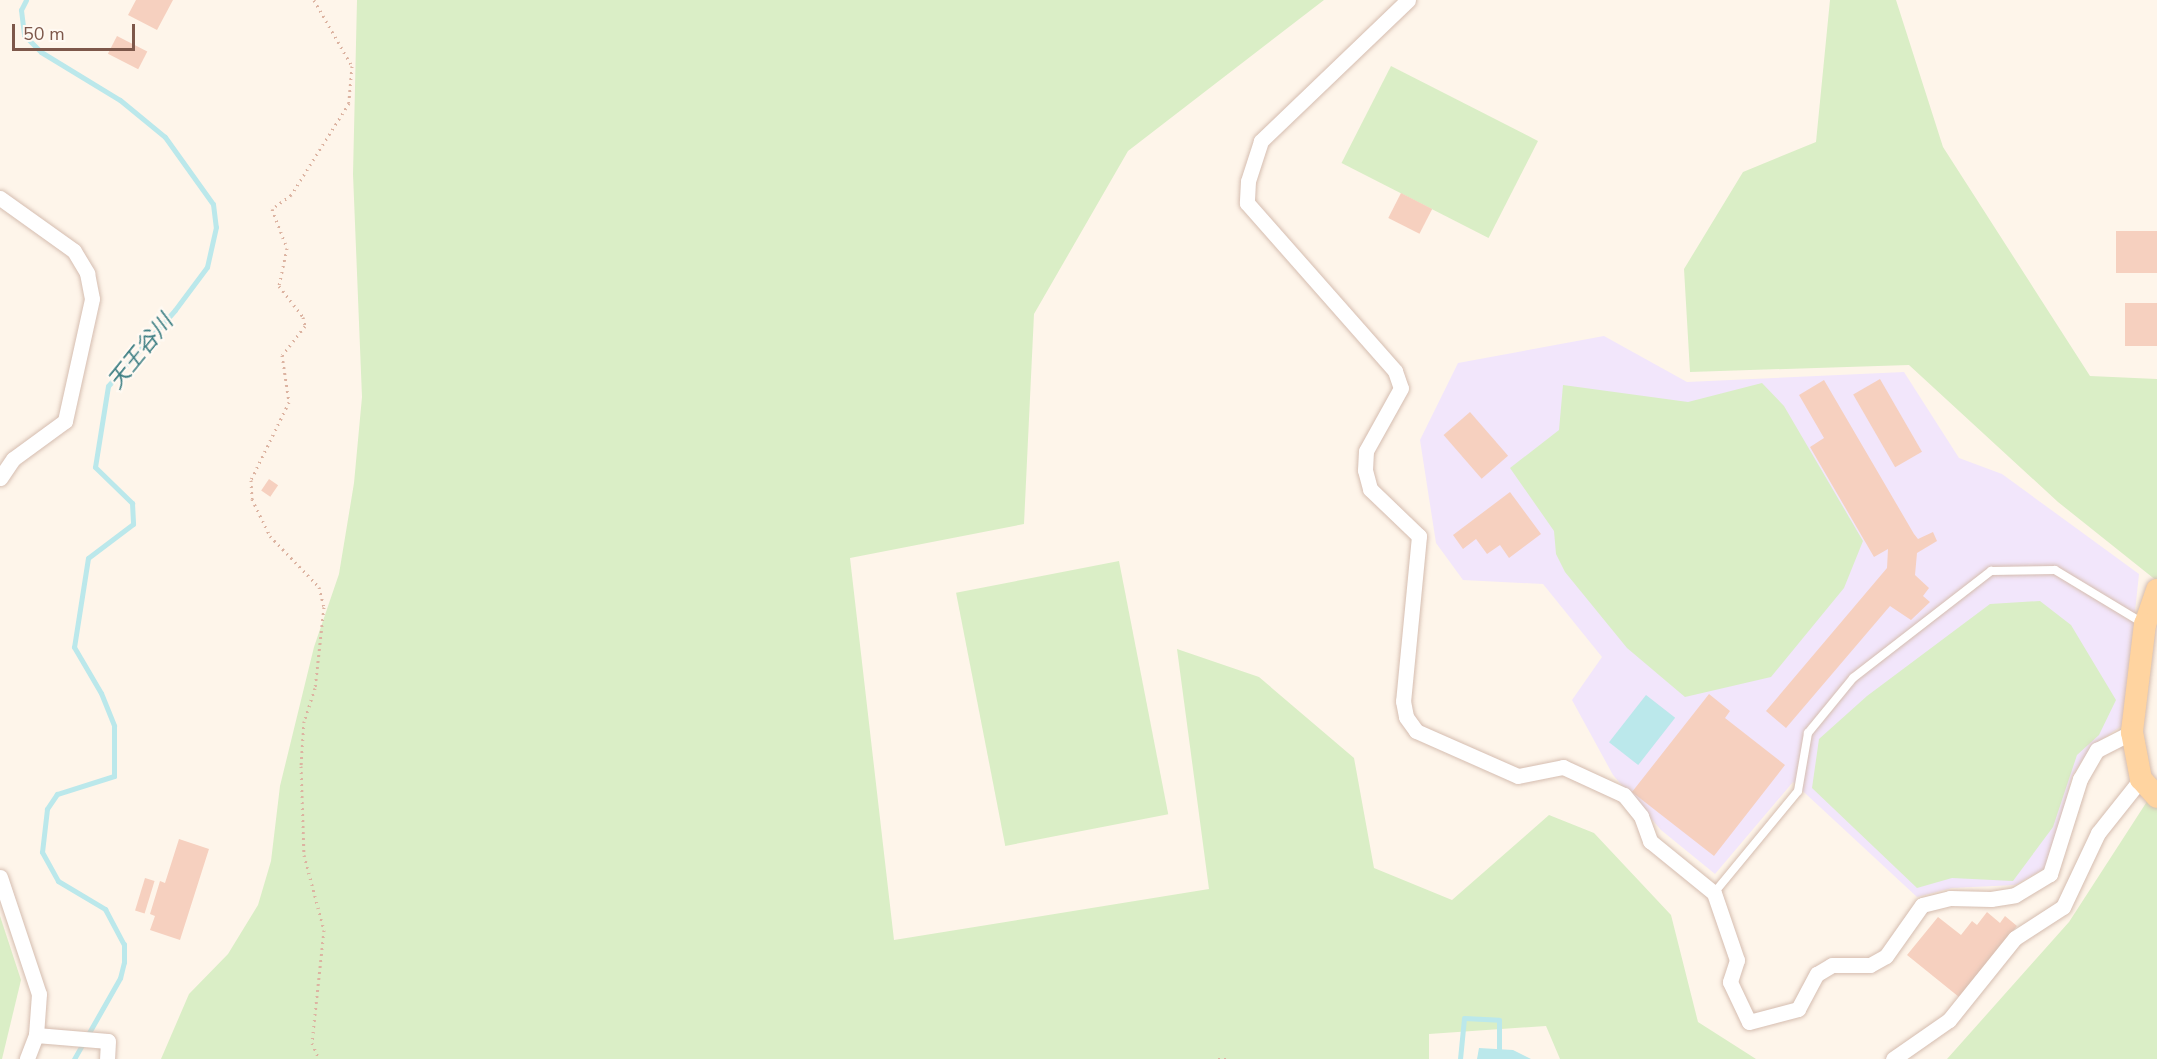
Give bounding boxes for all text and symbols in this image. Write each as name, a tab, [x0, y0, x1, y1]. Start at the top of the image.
scale bar	[15, 12, 138, 50]
text: 50 m	[23, 22, 65, 46]
water label: 天王谷川	[103, 309, 179, 395]

